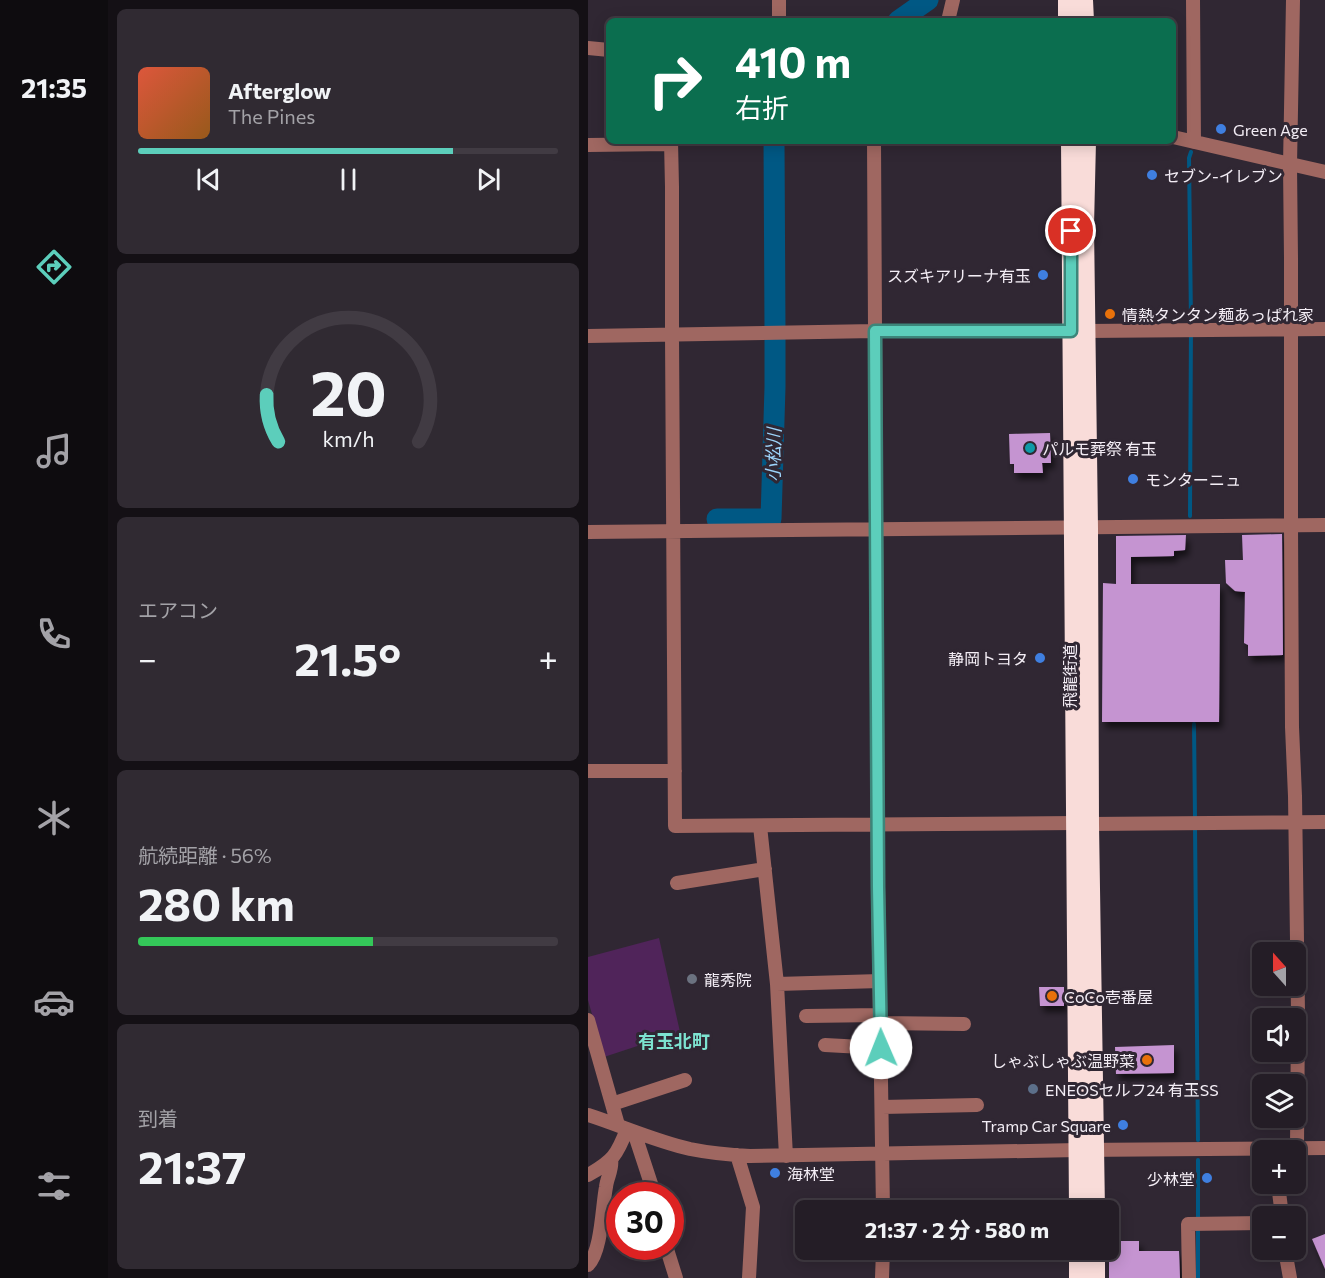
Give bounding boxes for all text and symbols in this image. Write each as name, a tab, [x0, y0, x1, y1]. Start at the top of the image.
text: 410 m	[735, 35, 851, 87]
icon: right	[636, 42, 714, 120]
text: 21:35	[21, 71, 87, 104]
text: Afterglow	[228, 77, 331, 104]
text: 右折	[735, 91, 789, 124]
text: The Pines	[228, 104, 315, 128]
place label: Green Age	[1233, 120, 1308, 139]
marker: Green Age	[1214, 122, 1228, 136]
icon: previous	[192, 163, 225, 196]
icon: pause	[332, 163, 365, 196]
icon: next	[472, 163, 505, 196]
place label: セブン-イレブン	[1164, 166, 1283, 185]
marker: セブン-イレブン	[1145, 168, 1159, 182]
pin	[1045, 205, 1096, 256]
icon: arrive	[1054, 214, 1087, 247]
icon: directions	[33, 246, 75, 288]
place label: スズキアリーナ有玉	[887, 266, 1031, 285]
marker: スズキアリーナ有玉	[1036, 268, 1050, 282]
place label: 情熱タンタン麺あっぱれ家	[1122, 305, 1314, 324]
marker: 情熱タンタン麺あっぱれ家	[1103, 307, 1117, 321]
text: 20	[310, 353, 386, 429]
text: km/h	[322, 426, 374, 452]
water label: 小松川	[762, 426, 785, 482]
icon: music	[33, 430, 75, 472]
place label: パルモ葬祭 有玉	[1042, 439, 1157, 458]
marker: パルモ葬祭 有玉	[1023, 441, 1037, 455]
place label: モンターニュ	[1145, 470, 1241, 489]
marker: モンターニュ	[1126, 472, 1140, 486]
text: エアコン	[138, 598, 218, 622]
icon: phone	[33, 613, 75, 655]
text: 21.5°	[294, 630, 401, 685]
text: −	[138, 637, 157, 678]
text: +	[539, 637, 558, 678]
street label: 飛龍街道	[1060, 644, 1079, 708]
place label: 静岡トヨタ	[948, 649, 1028, 668]
marker: 静岡トヨタ	[1033, 651, 1047, 665]
icon: climate	[33, 797, 75, 839]
text: 航続距離 · 56%	[138, 843, 272, 867]
text: 280 km	[138, 875, 295, 930]
north arrow	[1252, 942, 1306, 996]
map controls	[1252, 942, 1306, 1260]
place label: 龍秀院	[704, 970, 752, 989]
marker: 龍秀院	[685, 972, 699, 986]
icon: car	[33, 981, 75, 1023]
place label: CoCo壱番屋	[1064, 987, 1153, 1006]
marker: CoCo壱番屋	[1045, 989, 1059, 1003]
button: sound	[1252, 1008, 1306, 1062]
position arrow	[849, 1016, 913, 1080]
district label: 有玉北町	[638, 1030, 710, 1052]
place label: しゃぶしゃぶ温野菜	[991, 1051, 1135, 1070]
marker: しゃぶしゃぶ温野菜	[1140, 1053, 1154, 1067]
button: layers	[1252, 1074, 1306, 1128]
place label: ENEOSセルフ24 有玉SS	[1045, 1080, 1219, 1099]
marker: ENEOSセルフ24 有玉SS	[1026, 1082, 1040, 1096]
text: 到着	[138, 1106, 178, 1130]
place label: Tramp Car Square	[982, 1116, 1111, 1135]
marker: Tramp Car Square	[1116, 1118, 1130, 1132]
text: 21:37	[138, 1138, 246, 1193]
button: +	[1252, 1140, 1306, 1194]
place label: 海林堂	[787, 1164, 835, 1183]
icon: filters	[33, 1165, 75, 1207]
marker: 海林堂	[768, 1166, 782, 1180]
place label: 少林堂	[1147, 1169, 1195, 1188]
marker: 少林堂	[1200, 1171, 1214, 1185]
speed limit sign: 30	[606, 1182, 684, 1260]
button: −	[1252, 1206, 1306, 1260]
text: 21:37 · 2 分 · 580 m	[865, 1216, 1049, 1243]

